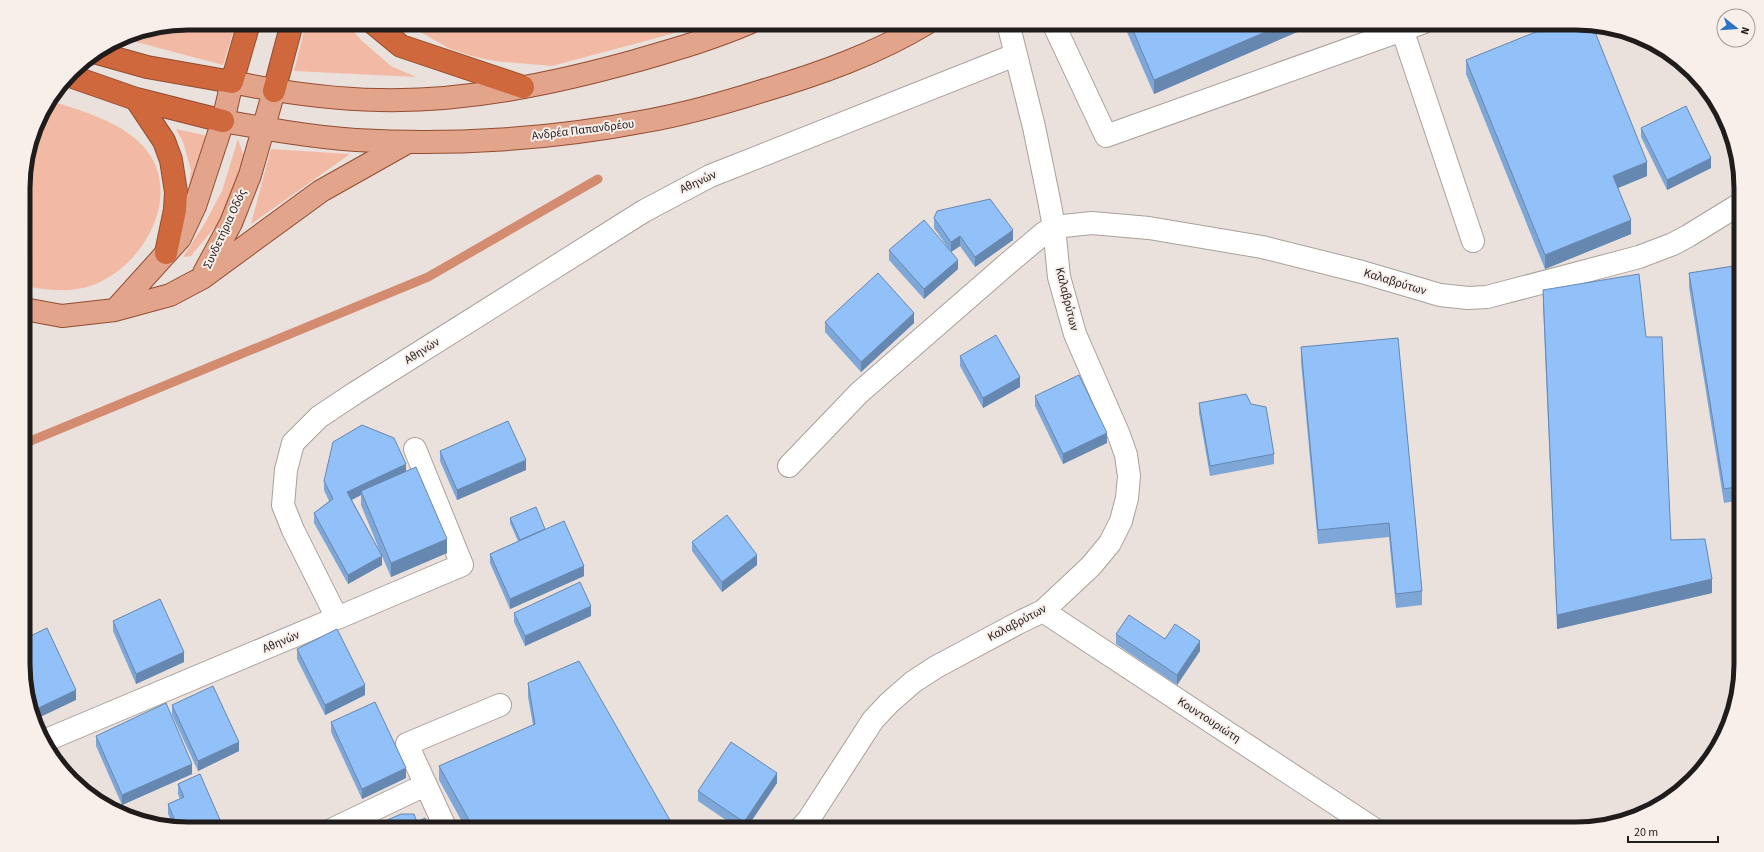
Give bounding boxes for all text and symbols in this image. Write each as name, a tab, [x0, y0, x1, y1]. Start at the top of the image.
north arrow	[1716, 8, 1756, 48]
text: N	[1737, 25, 1753, 36]
street label: Ανδρέα Παπανδρέου	[531, 115, 635, 145]
street label: Αθηνών	[677, 166, 719, 198]
street label: Συνδετήρια Οδός	[199, 186, 251, 272]
street label: Καλαβρύτων	[1362, 264, 1429, 300]
street label: Καλαβρύτων	[1051, 266, 1083, 333]
street label: Αθηνών	[401, 333, 443, 368]
street label: Καλαβρύτων	[984, 600, 1050, 646]
street label: Αθηνών	[260, 626, 302, 657]
street label: Κουντουριώτη	[1174, 693, 1244, 747]
scale bar	[1628, 818, 1718, 844]
text: 20 m	[1634, 824, 1658, 841]

